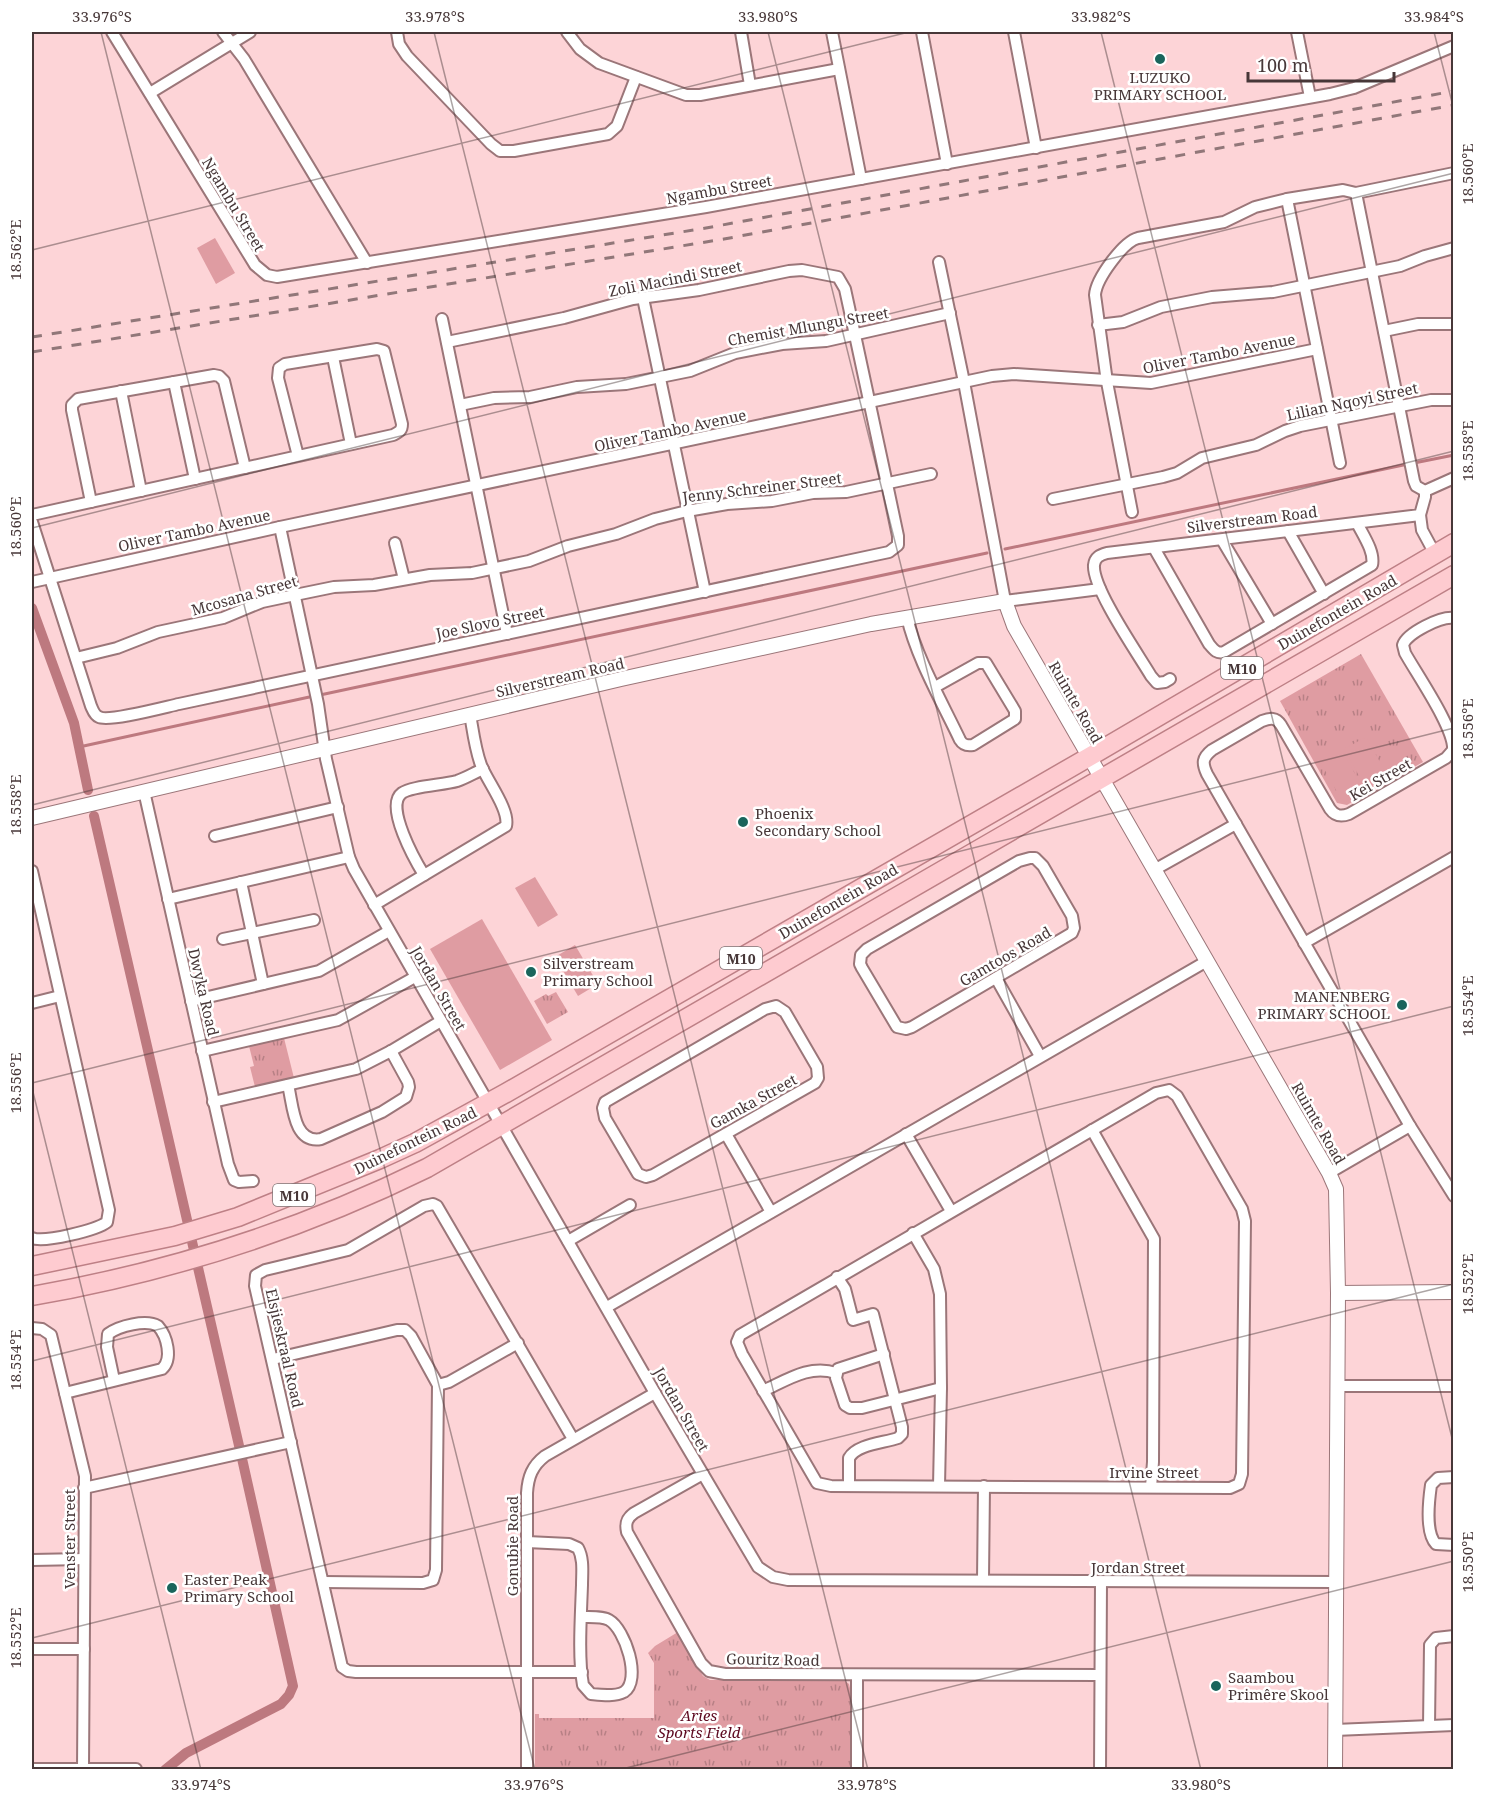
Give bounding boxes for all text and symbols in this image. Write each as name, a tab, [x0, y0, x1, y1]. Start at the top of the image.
text: 33.976°S	[72, 6, 132, 26]
text: 33.978°S	[405, 6, 465, 26]
text: 33.980°S	[738, 6, 798, 26]
text: 33.982°S	[1071, 6, 1131, 26]
text: 33.984°S	[1404, 6, 1464, 26]
scale bar	[1248, 45, 1394, 83]
marker: LUZUKO PRIMARY SCHOOL	[1153, 52, 1167, 66]
text: 100 m	[1257, 53, 1309, 77]
place label: LUZUKO PRIMARY SCHOOL	[1094, 67, 1226, 104]
text: 18.560°E	[1457, 143, 1477, 205]
street label: Ngambu Street	[198, 153, 270, 255]
street label: Ngambu Street	[665, 170, 773, 208]
text: 18.562°E	[5, 219, 25, 281]
street label: Zoli Macindi Street	[607, 255, 743, 301]
street label: Chemist Mlungu Street	[726, 302, 890, 350]
street label: Oliver Tambo Avenue	[1141, 328, 1297, 378]
street label: Lilian Nqoyi Street	[1285, 377, 1419, 425]
street label: Oliver Tambo Avenue	[592, 404, 748, 456]
text: 18.558°E	[1457, 420, 1477, 482]
street label: Jenny Schreiner Street	[680, 467, 843, 507]
text: 18.560°E	[5, 496, 25, 558]
street label: Silverstream Road	[1186, 501, 1318, 537]
street label: Oliver Tambo Avenue	[116, 504, 272, 556]
street label: Mcosana Street	[189, 570, 299, 620]
street label: Duinefontein Road	[1274, 570, 1400, 654]
street label: Joe Slovo Street	[433, 601, 546, 643]
street label: Silverstream Road	[494, 652, 626, 702]
street label: Ruimte Road	[1044, 657, 1108, 747]
road number: M10	[1221, 657, 1263, 679]
text: 18.556°E	[1457, 698, 1477, 760]
street label: Kei Street	[1345, 753, 1415, 805]
text: 18.558°E	[5, 774, 25, 836]
place label: Phoenix Secondary School	[755, 803, 881, 840]
marker: Phoenix Secondary School	[736, 815, 750, 829]
street label: Duinefontein Road	[775, 859, 901, 943]
street label: Gamtoos Road	[956, 922, 1054, 990]
street label: Jordan Street	[406, 941, 471, 1034]
street label: Dwyka Road	[184, 946, 224, 1038]
road number: M10	[720, 947, 762, 969]
place label: Silverstream Primary School	[543, 953, 653, 990]
marker: Silverstream Primary School	[524, 965, 538, 979]
text: 18.554°E	[1457, 975, 1477, 1037]
place label: MANENBERG PRIMARY SCHOOL	[1257, 986, 1390, 1023]
marker: MANENBERG PRIMARY SCHOOL	[1395, 998, 1409, 1012]
text: 18.556°E	[5, 1052, 25, 1114]
street label: Gamka Street	[706, 1069, 800, 1133]
street label: Ruimte Road	[1287, 1078, 1351, 1168]
street label: Duinefontein Road	[350, 1102, 480, 1178]
road number: M10	[273, 1184, 315, 1206]
text: 18.552°E	[1457, 1253, 1477, 1315]
street label: Elsjieskraal Road	[262, 1286, 308, 1410]
text: 18.554°E	[5, 1329, 25, 1391]
street label: Jordan Street	[649, 1362, 714, 1455]
street label: Irvine Street	[1109, 1462, 1199, 1482]
street label: Venster Street	[59, 1489, 79, 1589]
street label: Gonubie Road	[502, 1496, 522, 1596]
text: 18.550°E	[1457, 1531, 1477, 1593]
street label: Jordan Street	[1090, 1557, 1185, 1577]
place label: Easter Peak Primary School	[184, 1569, 294, 1606]
marker: Easter Peak Primary School	[165, 1581, 179, 1595]
text: 18.552°E	[5, 1607, 25, 1669]
street label: Gouritz Road	[726, 1648, 820, 1670]
place label: Saambou Primêre Skool	[1228, 1667, 1329, 1704]
marker: Saambou Primêre Skool	[1209, 1679, 1223, 1693]
park label: Aries Sports Field	[658, 1705, 741, 1742]
text: 33.974°S	[171, 1774, 231, 1794]
text: 33.976°S	[504, 1774, 564, 1794]
text: 33.978°S	[837, 1774, 897, 1794]
text: 33.980°S	[1171, 1774, 1231, 1794]

